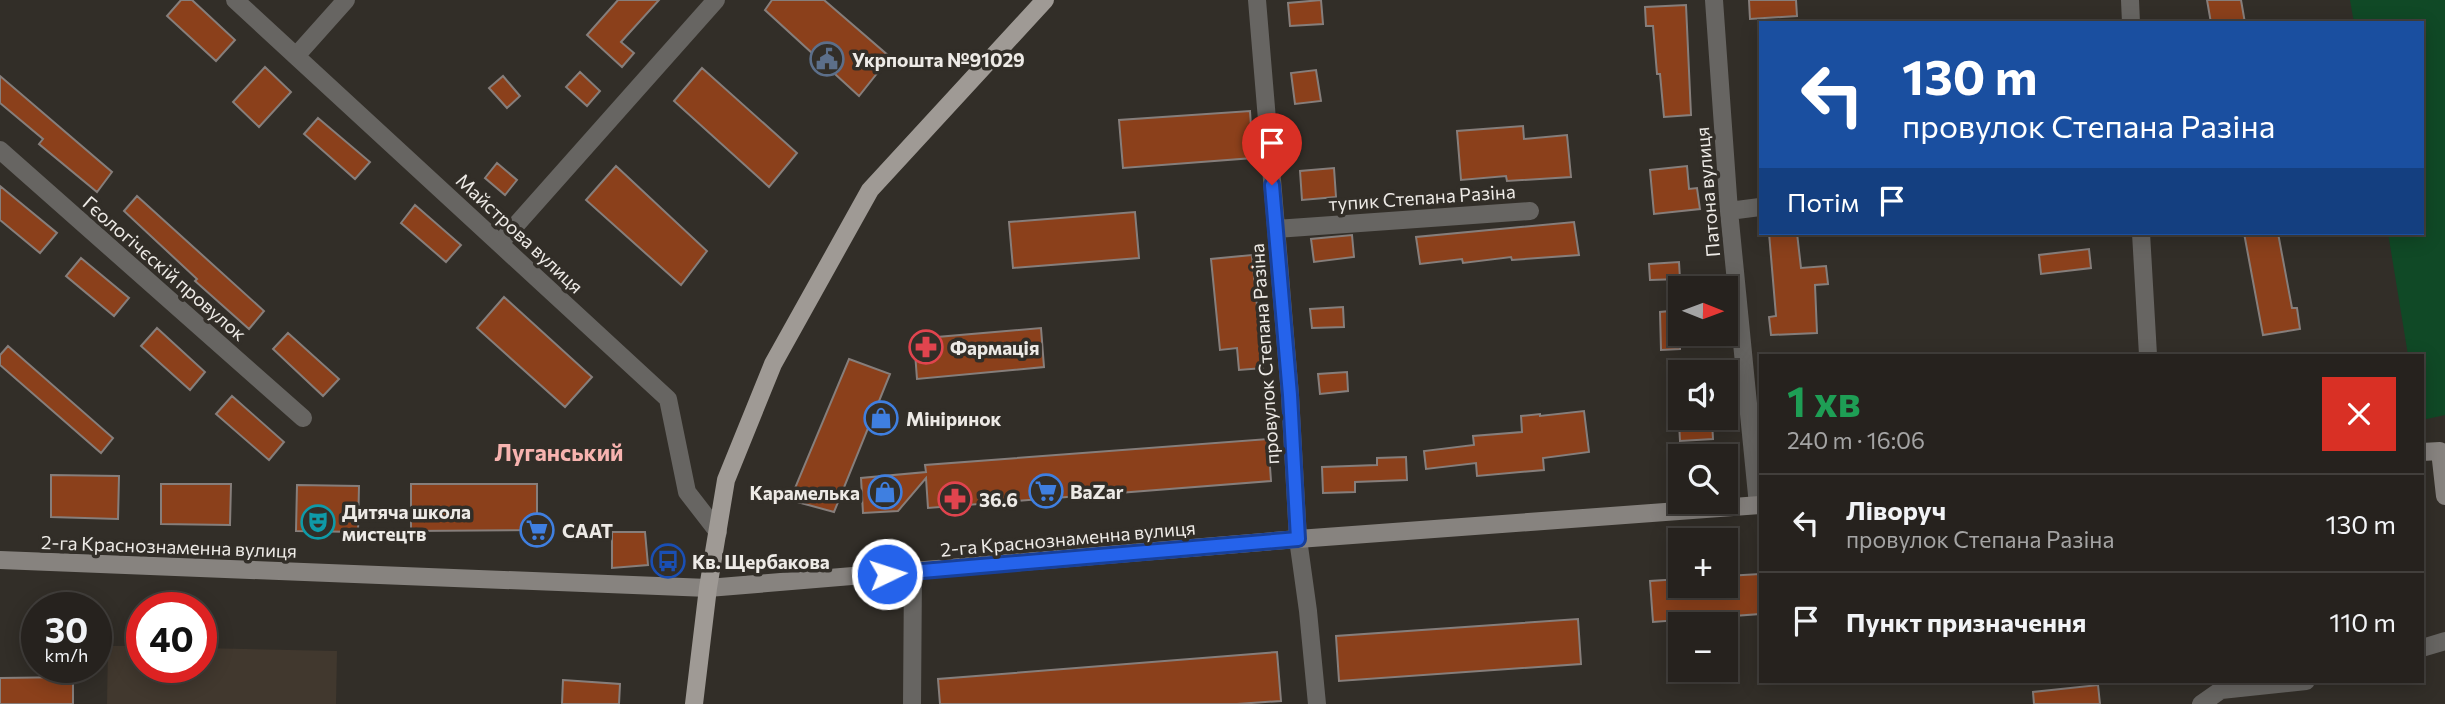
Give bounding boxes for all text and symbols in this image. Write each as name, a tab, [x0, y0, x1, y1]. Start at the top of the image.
public building icon: Укрпошта №91029	[808, 40, 846, 78]
text: 130 m	[1902, 45, 2037, 105]
place label: Укрпошта №91029	[852, 48, 1025, 71]
icon: left	[1787, 49, 1878, 140]
text: провулок Степана Разіна	[1902, 105, 2275, 145]
pin	[1242, 113, 1302, 185]
icon: arrive	[1253, 124, 1291, 162]
street label: Патона вулиця	[1690, 126, 1724, 258]
street label: Майстрова вулиця	[452, 168, 588, 298]
street label: тупик Степана Разіна	[1328, 179, 1516, 215]
icon: arrive	[1873, 182, 1911, 220]
text: Потім	[1787, 186, 1859, 217]
street label: Гєологічєскій провулок	[79, 191, 251, 345]
street label: провулок Степана Разіна	[1245, 243, 1283, 465]
north arrow	[1668, 276, 1738, 346]
map controls	[1668, 276, 1738, 682]
pharmacy icon: Фармація	[907, 328, 945, 366]
place label: Фармація	[950, 336, 1039, 359]
button: sound	[1668, 360, 1738, 430]
text: 1 хв	[1787, 374, 1861, 426]
button: close	[2322, 377, 2396, 451]
shop icon: Мініринок	[862, 399, 900, 437]
place label: Мініринок	[906, 407, 1001, 430]
text: 240 m · 16:06	[1787, 426, 1925, 454]
district label: Луганський	[495, 438, 623, 466]
button: search	[1668, 444, 1738, 514]
supermarket icon: BaZar	[1027, 472, 1065, 510]
shop icon: Карамелька	[866, 473, 904, 511]
pharmacy icon: 36.6	[936, 480, 974, 518]
place label: BaZar	[1070, 480, 1124, 503]
place label: Карамелька	[749, 481, 860, 504]
place label: 36.6	[979, 488, 1018, 511]
text: Ліворуч	[1846, 494, 1946, 525]
place label: Дитяча школа мистецтв	[342, 500, 471, 545]
theatre icon: Дитяча школа мистецтв	[299, 503, 337, 541]
icon: left	[1787, 504, 1825, 542]
text: 130 m	[2325, 508, 2396, 539]
supermarket icon: СААТ	[518, 511, 556, 549]
street label: 2-га Краснознаменна вулиця	[939, 515, 1197, 561]
place label: СААТ	[562, 519, 613, 542]
text: провулок Степана Разіна	[1846, 525, 2114, 553]
button: +	[1668, 528, 1738, 598]
street label: 2-га Краснознаменна вулиця	[41, 530, 297, 562]
position arrow	[850, 537, 924, 611]
bus stop icon: Кв. Щербакова	[649, 542, 687, 580]
place label: Кв. Щербакова	[692, 550, 830, 573]
speed limit sign: 40	[126, 592, 217, 683]
icon: arrive	[1787, 602, 1825, 640]
text: Пункт призначення	[1846, 606, 2086, 637]
text: 110 m	[2329, 606, 2396, 637]
text: 30	[45, 607, 88, 650]
button: −	[1668, 612, 1738, 682]
text: km/h	[45, 644, 88, 666]

